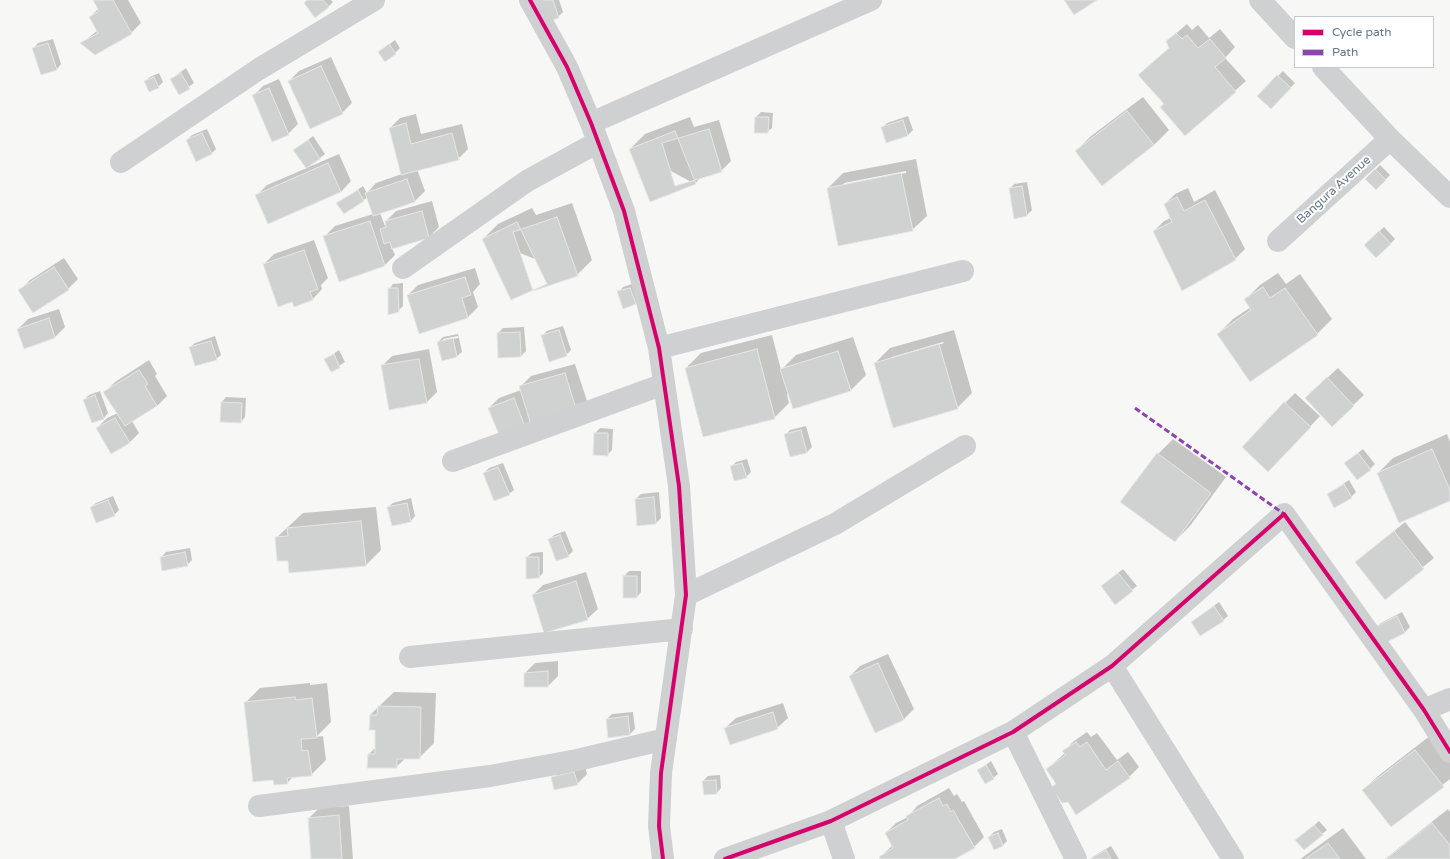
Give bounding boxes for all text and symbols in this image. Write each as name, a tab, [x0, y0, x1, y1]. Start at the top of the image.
legend	[1294, 16, 1434, 68]
text: Cycle path	[1332, 25, 1391, 39]
text: Path	[1332, 45, 1358, 59]
street label: Bangura Avenue	[1294, 153, 1374, 227]

